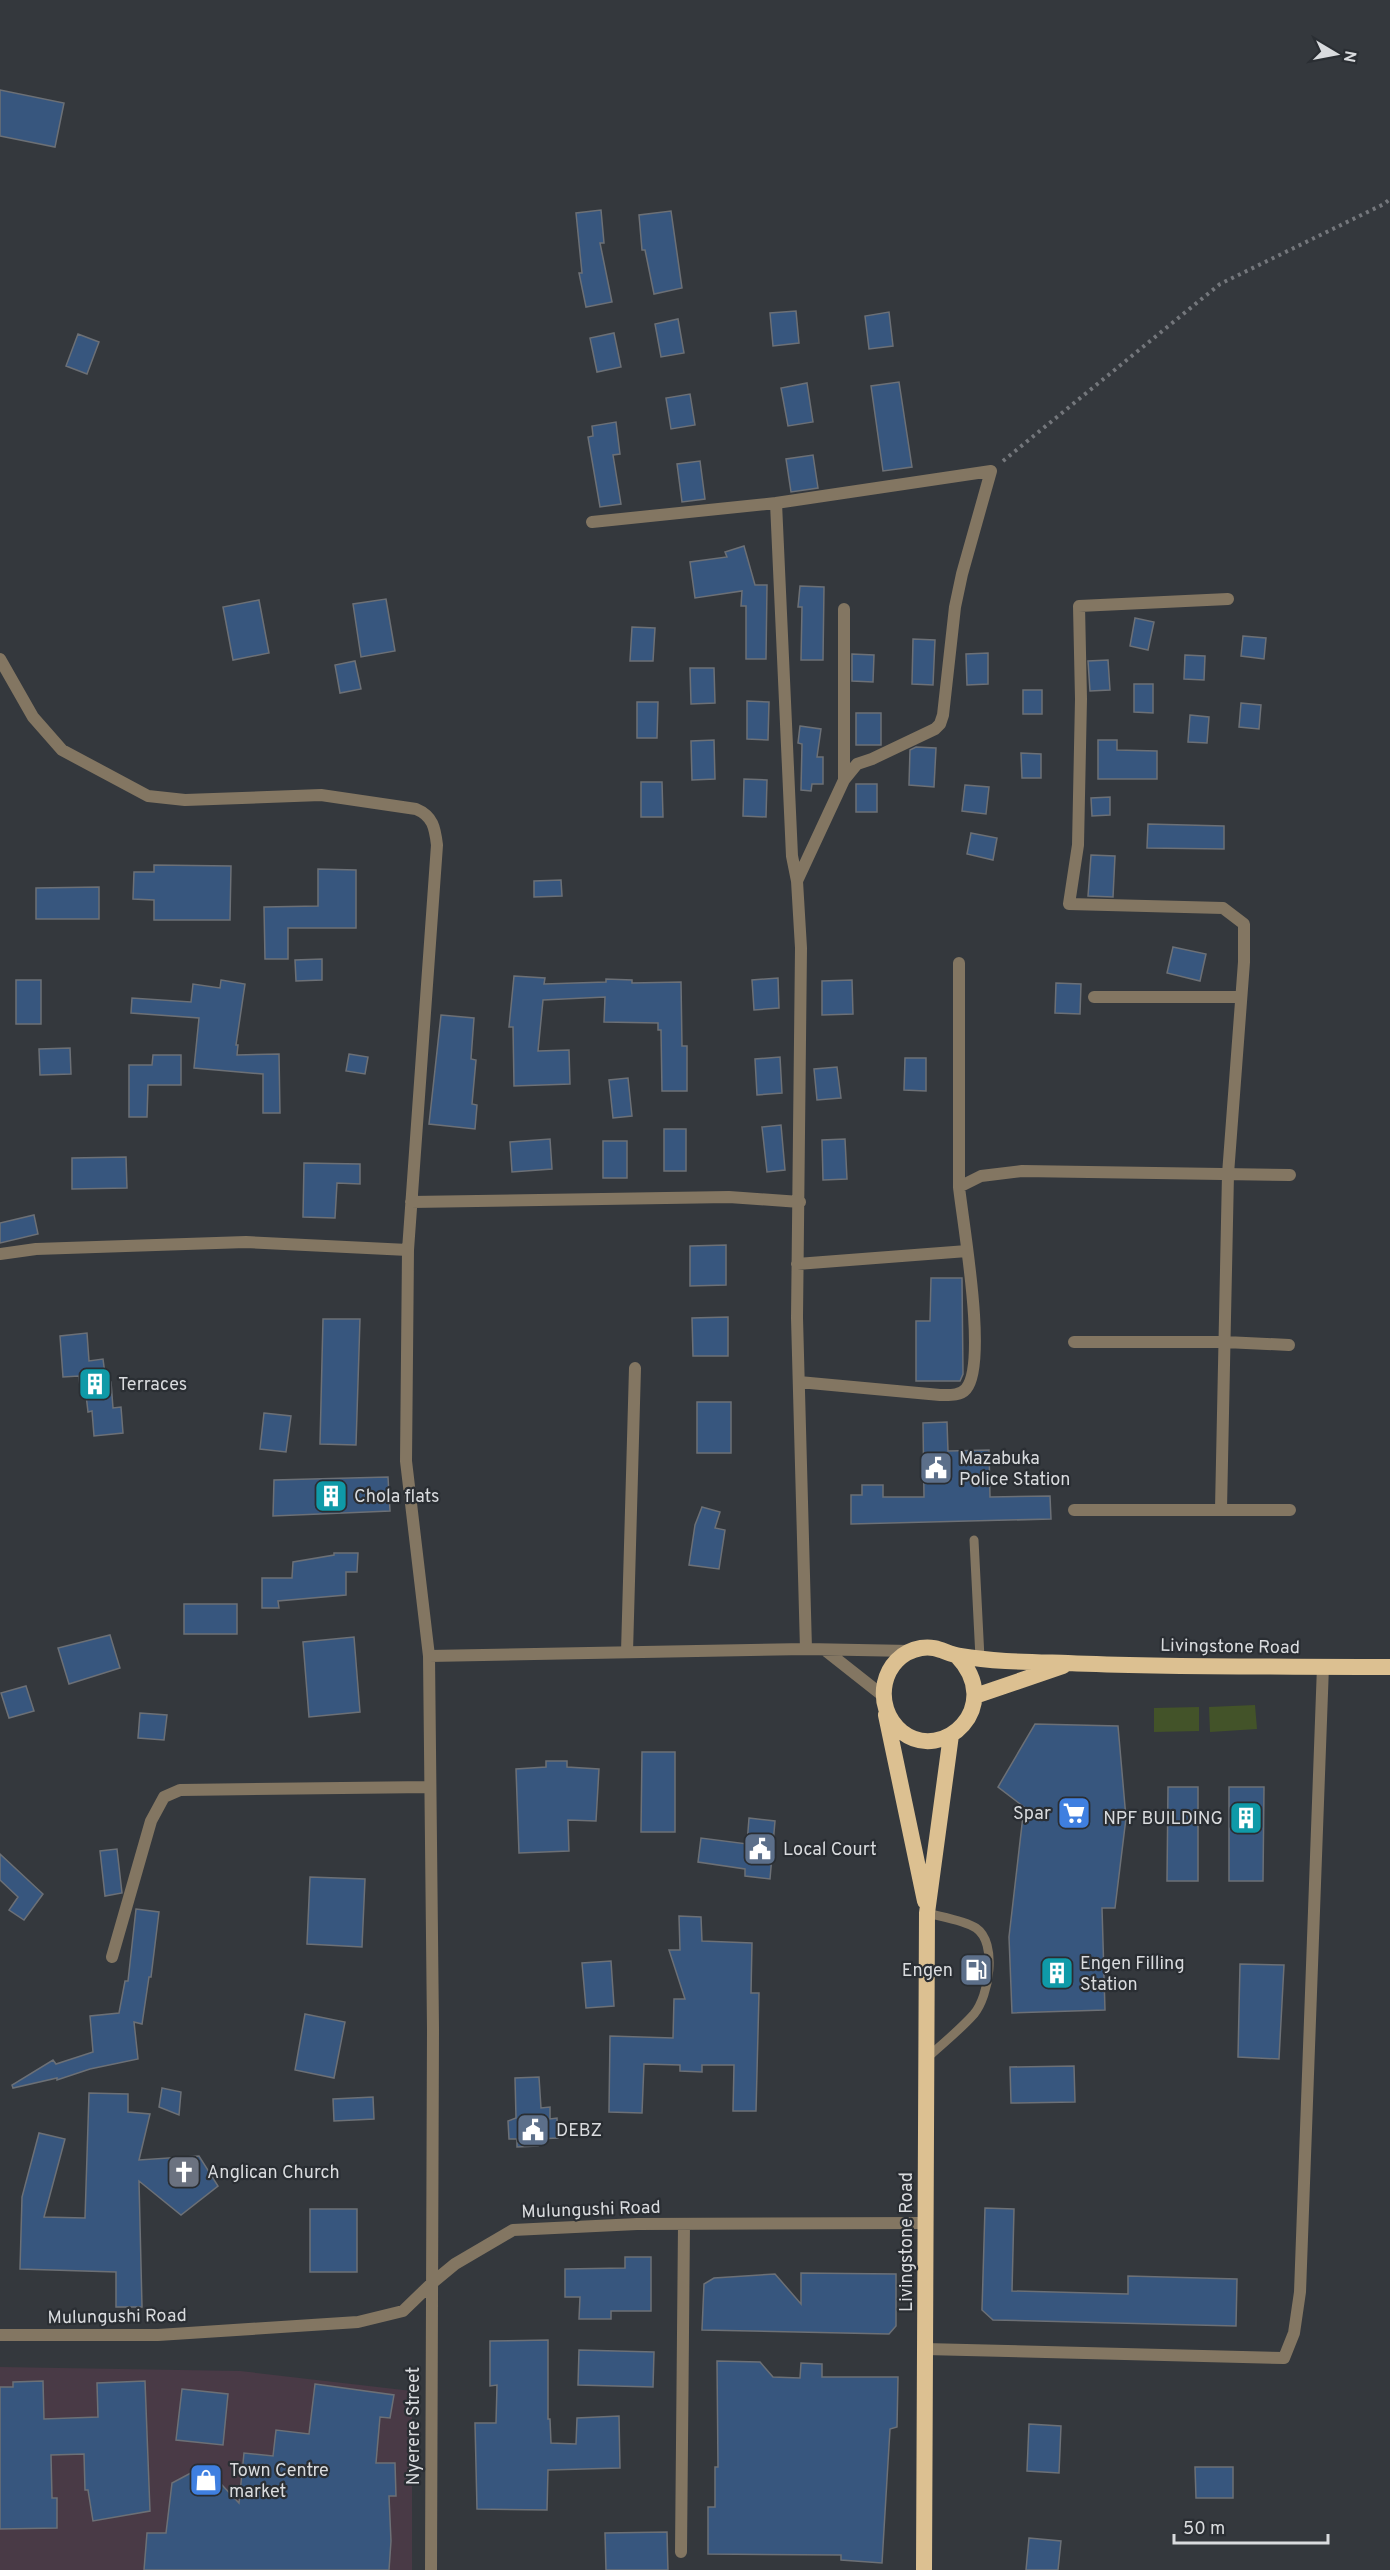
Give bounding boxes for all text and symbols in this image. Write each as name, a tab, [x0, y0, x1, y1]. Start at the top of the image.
north arrow	[1306, 24, 1366, 84]
text: N	[1338, 49, 1360, 64]
building icon: Terraces	[77, 1366, 113, 1402]
place label: Terraces	[118, 1374, 187, 1397]
place label: Mazabuka Police Station	[959, 1448, 1070, 1492]
public building icon: Mazabuka Police Station	[918, 1450, 954, 1486]
building icon: Chola flats	[313, 1478, 349, 1514]
place label: Chola flats	[354, 1486, 440, 1509]
street label: Livingstone Road	[1160, 1635, 1300, 1660]
supermarket icon: Spar	[1056, 1795, 1092, 1831]
building icon: NPF BUILDING	[1228, 1800, 1264, 1836]
place label: Spar	[1013, 1803, 1051, 1826]
place label: NPF BUILDING	[1103, 1808, 1223, 1831]
public building icon: Local Court	[742, 1831, 778, 1867]
place label: Local Court	[783, 1839, 877, 1862]
fuel station icon: Engen	[958, 1952, 994, 1988]
place label: Engen Filling Station	[1080, 1953, 1185, 1997]
building icon: Engen Filling Station	[1039, 1955, 1075, 1991]
place label: Engen	[902, 1960, 953, 1983]
public building icon: DEBZ	[515, 2112, 551, 2148]
place label: DEBZ	[556, 2120, 602, 2143]
church icon: Anglican Church	[166, 2154, 202, 2190]
place label: Anglican Church	[207, 2162, 340, 2185]
street label: Livingstone Road	[896, 2172, 919, 2312]
street label: Mulungushi Road	[521, 2197, 661, 2224]
street label: Mulungushi Road	[47, 2305, 187, 2330]
street label: Nyerere Street	[403, 2367, 426, 2485]
place label: Town Centre market	[229, 2460, 329, 2504]
shop icon: Town Centre market	[188, 2462, 224, 2498]
scale bar	[1174, 2507, 1328, 2545]
text: 50 m	[1183, 2518, 1225, 2541]

